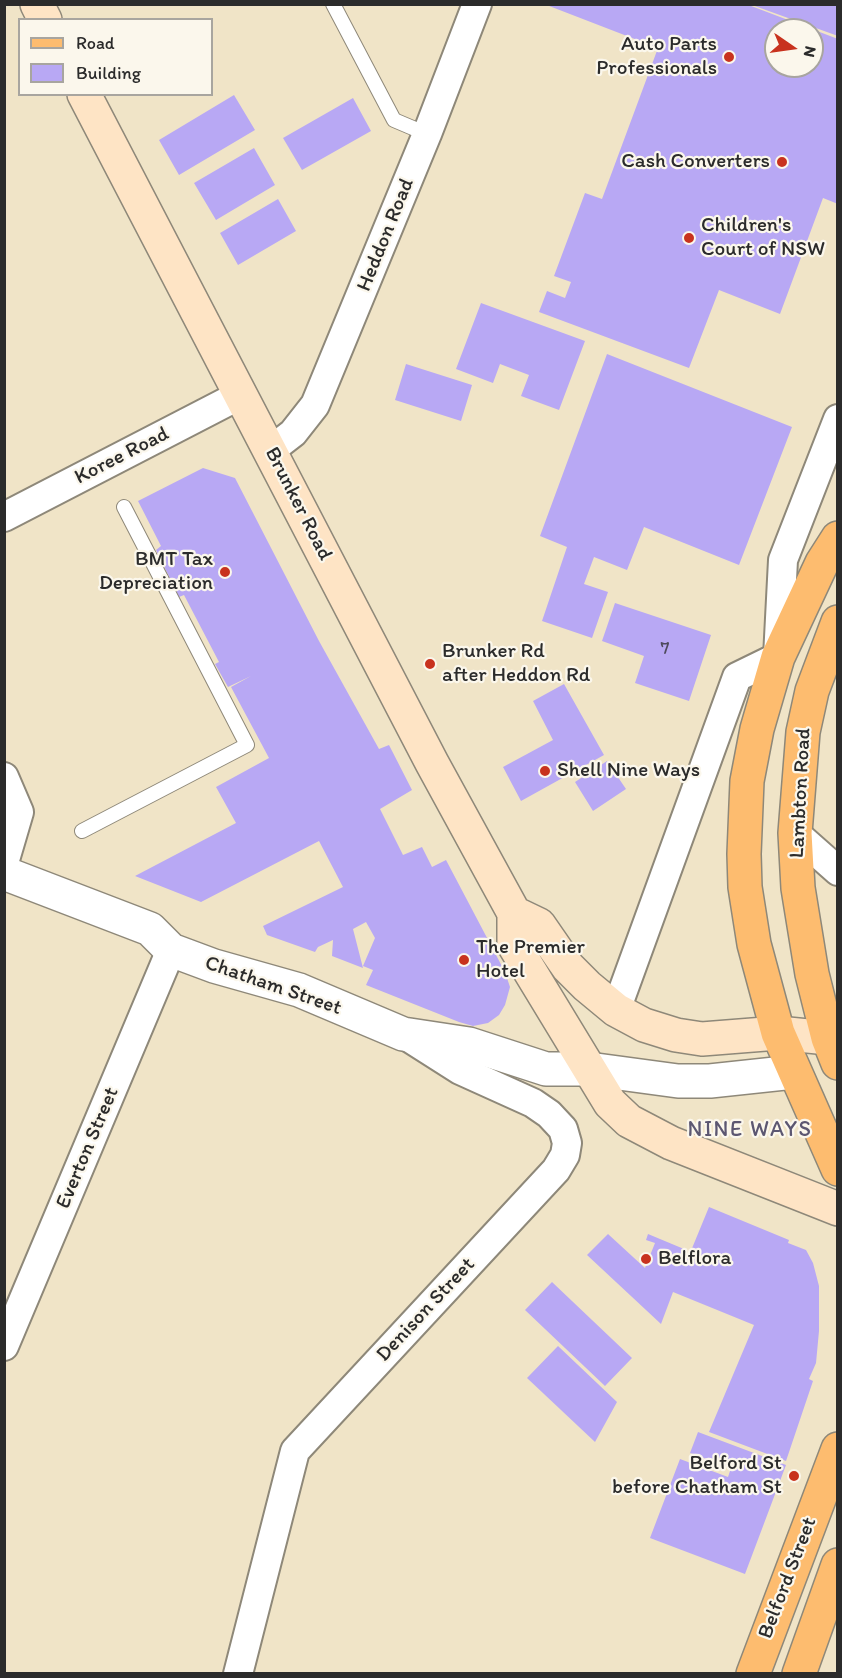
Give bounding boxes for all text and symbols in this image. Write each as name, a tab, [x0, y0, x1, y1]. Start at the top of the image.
legend	[18, 18, 213, 96]
north arrow	[764, 18, 824, 78]
text: Road	[76, 32, 115, 54]
place label: Auto Parts Professionals	[596, 32, 717, 82]
text: N	[800, 44, 821, 59]
marker: Auto Parts Professionals	[722, 50, 736, 64]
text: Building	[76, 62, 141, 84]
place label: Cash Converters	[621, 149, 770, 175]
marker: Cash Converters	[775, 155, 789, 169]
street label: Heddon Road	[352, 175, 420, 295]
place label: Children's Court of NSW	[701, 213, 825, 263]
marker: Children's Court of NSW	[682, 231, 696, 245]
street label: Koree Road	[71, 422, 173, 490]
street label: Brunker Road	[259, 443, 337, 565]
place label: BMT Tax Depreciation	[99, 547, 213, 597]
marker: BMT Tax Depreciation	[218, 565, 232, 579]
house number: 7	[661, 638, 669, 660]
place label: Brunker Rd after Heddon Rd	[442, 639, 590, 689]
marker: Brunker Rd after Heddon Rd	[423, 657, 437, 671]
street label: Lambton Road	[785, 727, 817, 859]
place label: Shell Nine Ways	[557, 758, 700, 784]
marker: Shell Nine Ways	[538, 764, 552, 778]
place label: The Premier Hotel	[476, 935, 585, 985]
street label: Chatham Street	[201, 951, 345, 1021]
marker: The Premier Hotel	[457, 953, 471, 967]
street label: Everton Street	[51, 1083, 125, 1213]
district label: NINE WAYS	[687, 1117, 813, 1143]
place label: Belflora	[658, 1246, 731, 1272]
marker: Belflora	[639, 1252, 653, 1266]
street label: Denison Street	[371, 1253, 481, 1367]
place label: Belford St before Chatham St	[612, 1451, 782, 1501]
marker: Belford St before Chatham St	[787, 1469, 801, 1483]
street label: Belford Street	[753, 1514, 823, 1642]

